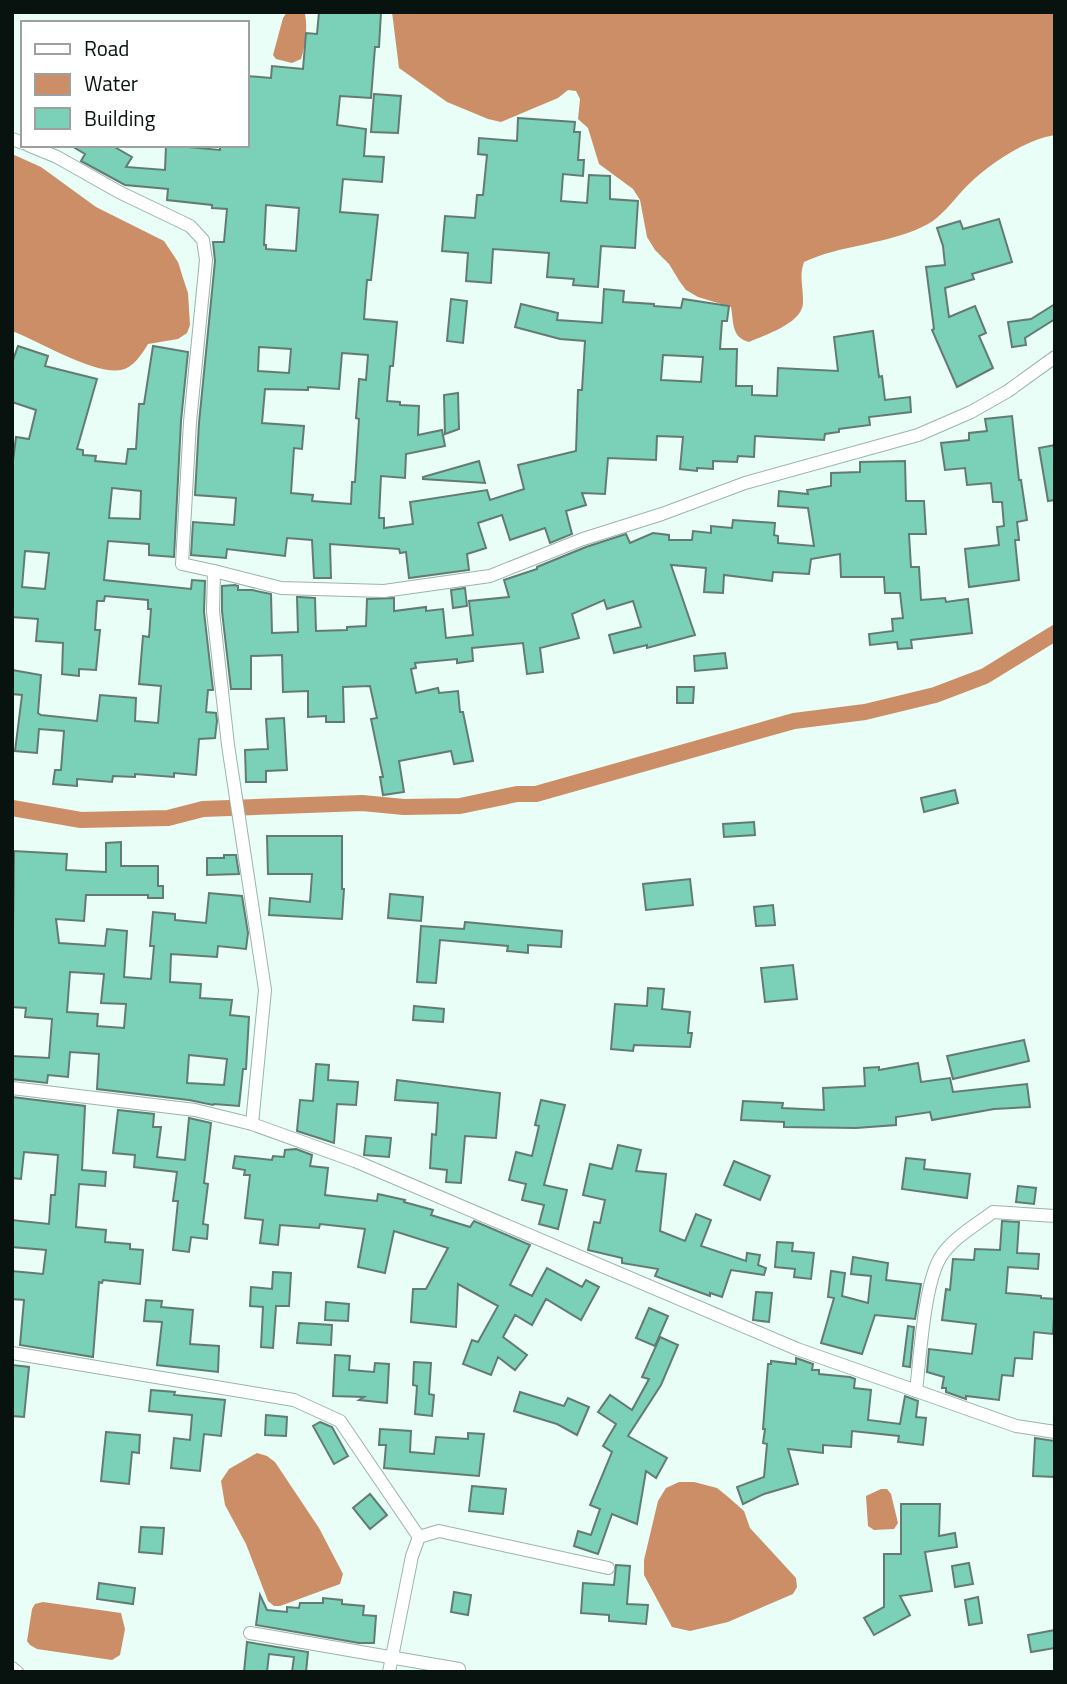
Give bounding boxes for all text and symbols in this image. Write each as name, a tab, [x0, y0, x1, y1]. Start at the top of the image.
legend	[21, 21, 248, 147]
text: Road	[84, 32, 129, 64]
text: Water	[84, 67, 138, 99]
text: Building	[84, 102, 156, 134]

